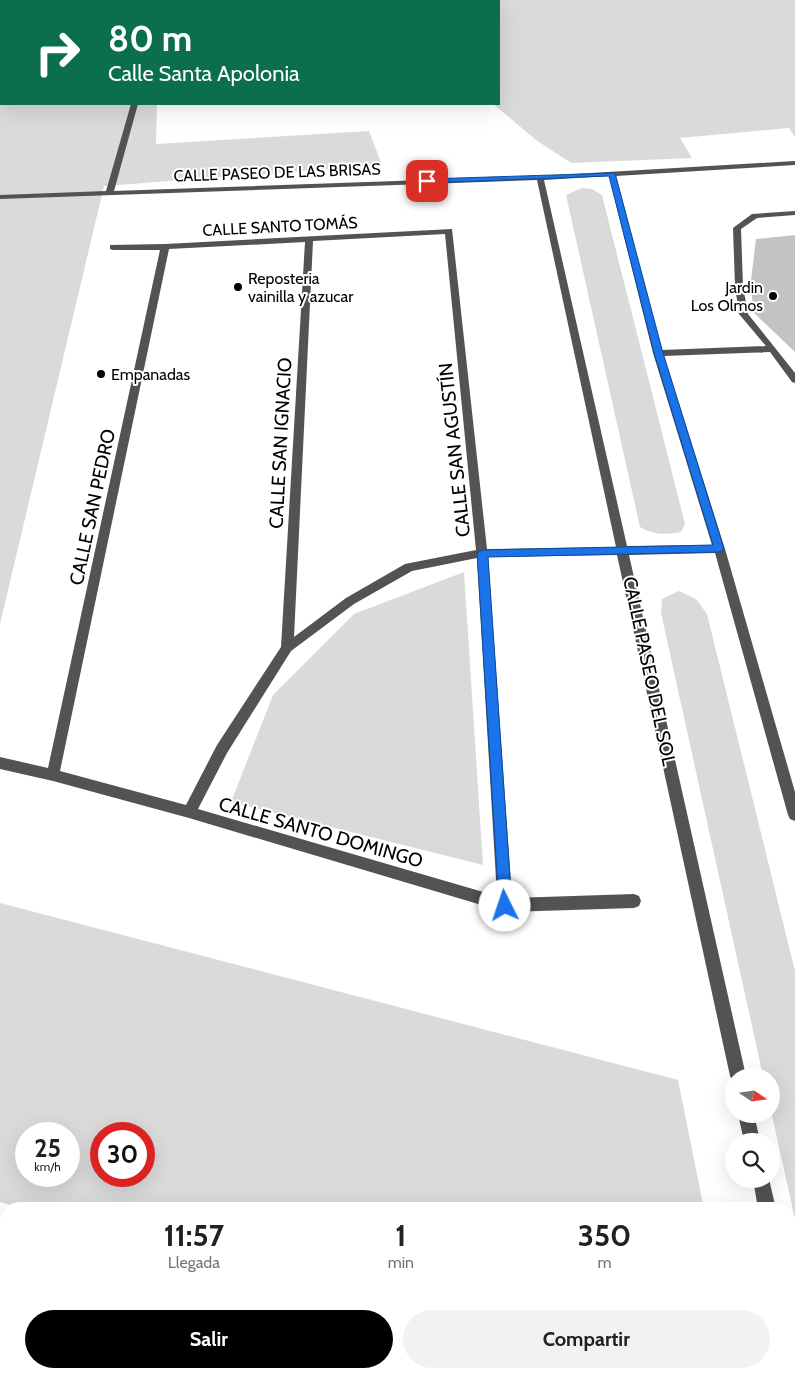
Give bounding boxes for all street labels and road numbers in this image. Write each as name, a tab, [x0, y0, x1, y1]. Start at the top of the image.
street label: CALLE PASEO DE LAS BRISAS	[173, 159, 381, 186]
street label: CALLE SANTO TOMÁS	[202, 213, 358, 240]
street label: CALLE SAN IGNACIO	[265, 357, 296, 529]
street label: CALLE SAN AGUSTÍN	[433, 362, 475, 538]
street label: CALLE SAN PEDRO	[65, 427, 120, 587]
street label: CALLE PASEO DEL SOL	[618, 574, 681, 768]
street label: CALLE SANTO DOMINGO	[216, 792, 426, 873]

